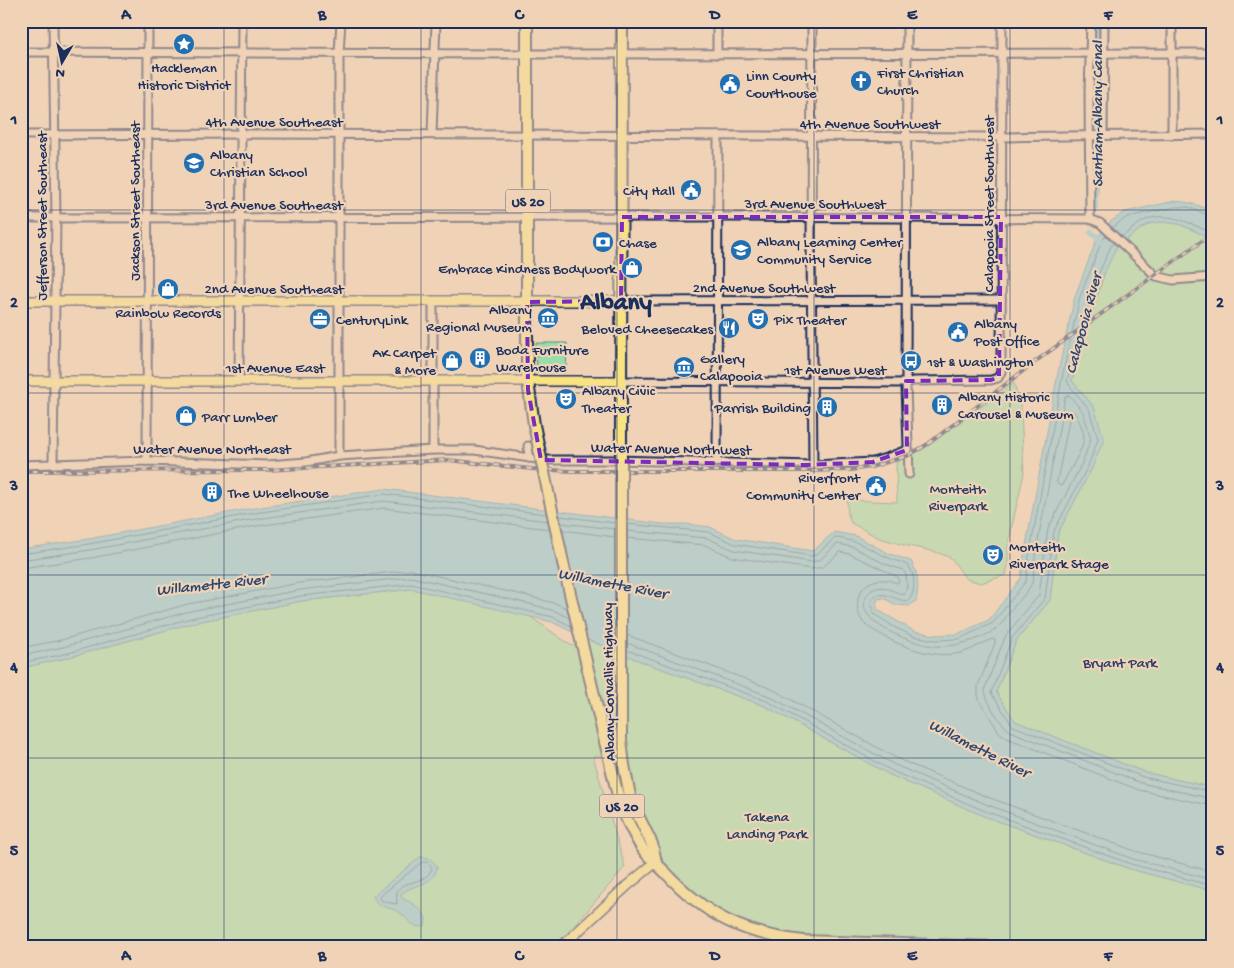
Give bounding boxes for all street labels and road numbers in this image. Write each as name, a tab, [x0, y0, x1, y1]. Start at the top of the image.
street label: 4th Avenue Southeast	[205, 114, 344, 132]
street label: Calapooia Street Southwest	[981, 114, 999, 292]
street label: 4th Avenue Southwest	[800, 116, 942, 134]
street label: Jackson Street Southeast	[127, 119, 145, 281]
street label: Jefferson Street Southeast	[34, 130, 52, 301]
road number: US 20	[506, 190, 550, 212]
street label: 3rd Avenue Southwest	[743, 196, 887, 214]
street label: 3rd Avenue Southeast	[204, 197, 345, 215]
street label: 2nd Avenue Southwest	[693, 280, 837, 298]
street label: 2nd Avenue Southeast	[204, 281, 345, 299]
street label: 1st Avenue East	[224, 360, 326, 378]
street label: 1st Avenue West	[783, 362, 888, 380]
street label: Water Avenue Northwest	[591, 440, 753, 460]
street label: Water Avenue Northeast	[133, 441, 292, 459]
street label: Albany-Corvallis Highway	[600, 602, 620, 761]
road number: US 20	[600, 794, 644, 818]

